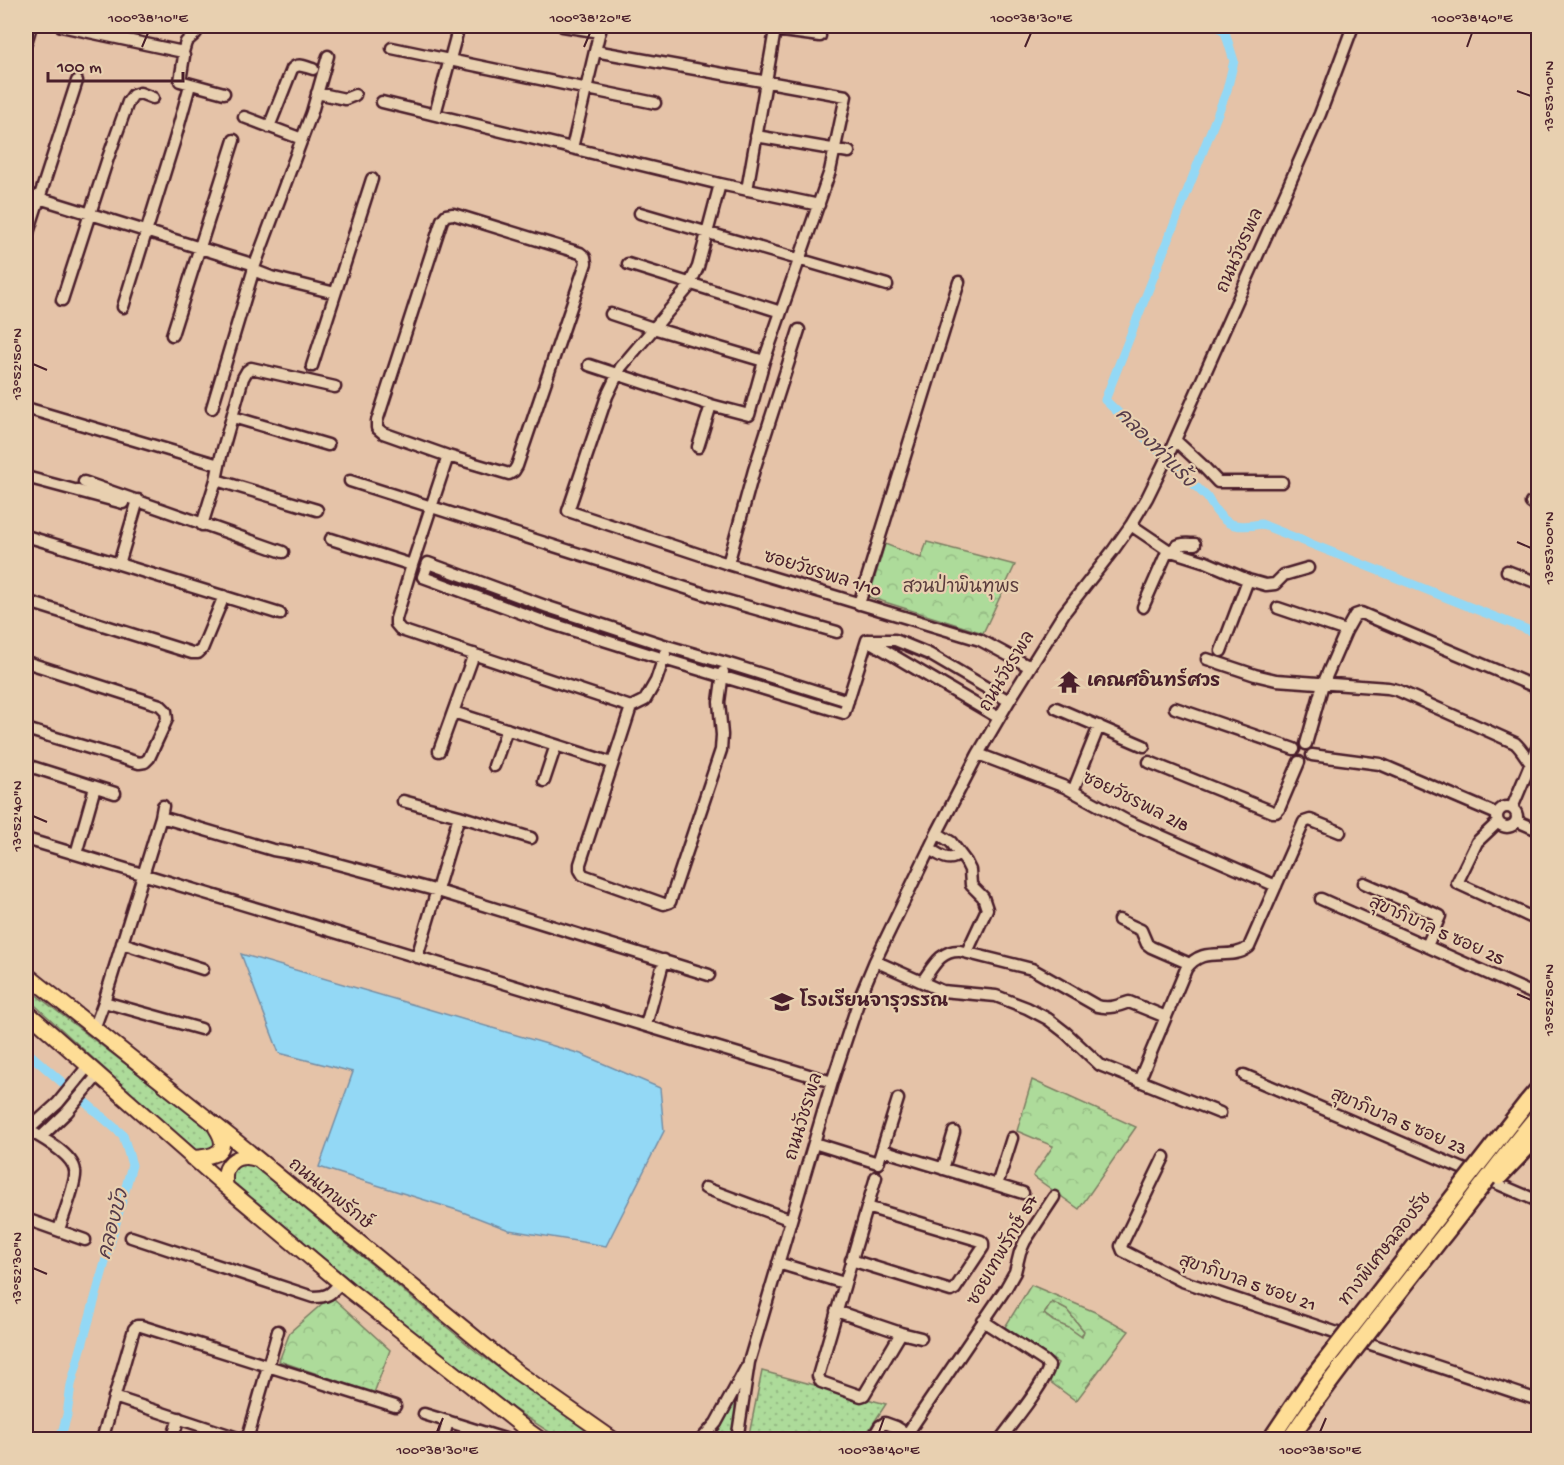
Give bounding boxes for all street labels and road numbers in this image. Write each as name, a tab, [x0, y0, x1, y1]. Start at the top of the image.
street label: ถนนวัชรพล	[1210, 204, 1269, 297]
street label: ซอยวัชรพล 1/10	[760, 544, 884, 603]
street label: ถนนวัชรพล	[973, 626, 1040, 716]
street label: ซอยวัชรพล 2/8	[1078, 765, 1193, 838]
street label: สุขาภิบาล 5 ซอย 25	[1365, 890, 1508, 972]
street label: ถนนวัชรพล	[779, 1070, 828, 1163]
street label: สุขาภิบาล 5 ซอย 23	[1327, 1082, 1470, 1162]
street label: ถนนเทพรักษ์	[283, 1151, 380, 1236]
street label: ทางพิเศษฉลองรัช	[1333, 1187, 1437, 1311]
street label: ซอยเทพรักษ์ 57	[960, 1189, 1044, 1310]
street label: สุขาภิบาล 5 ซอย 21	[1175, 1248, 1319, 1318]

